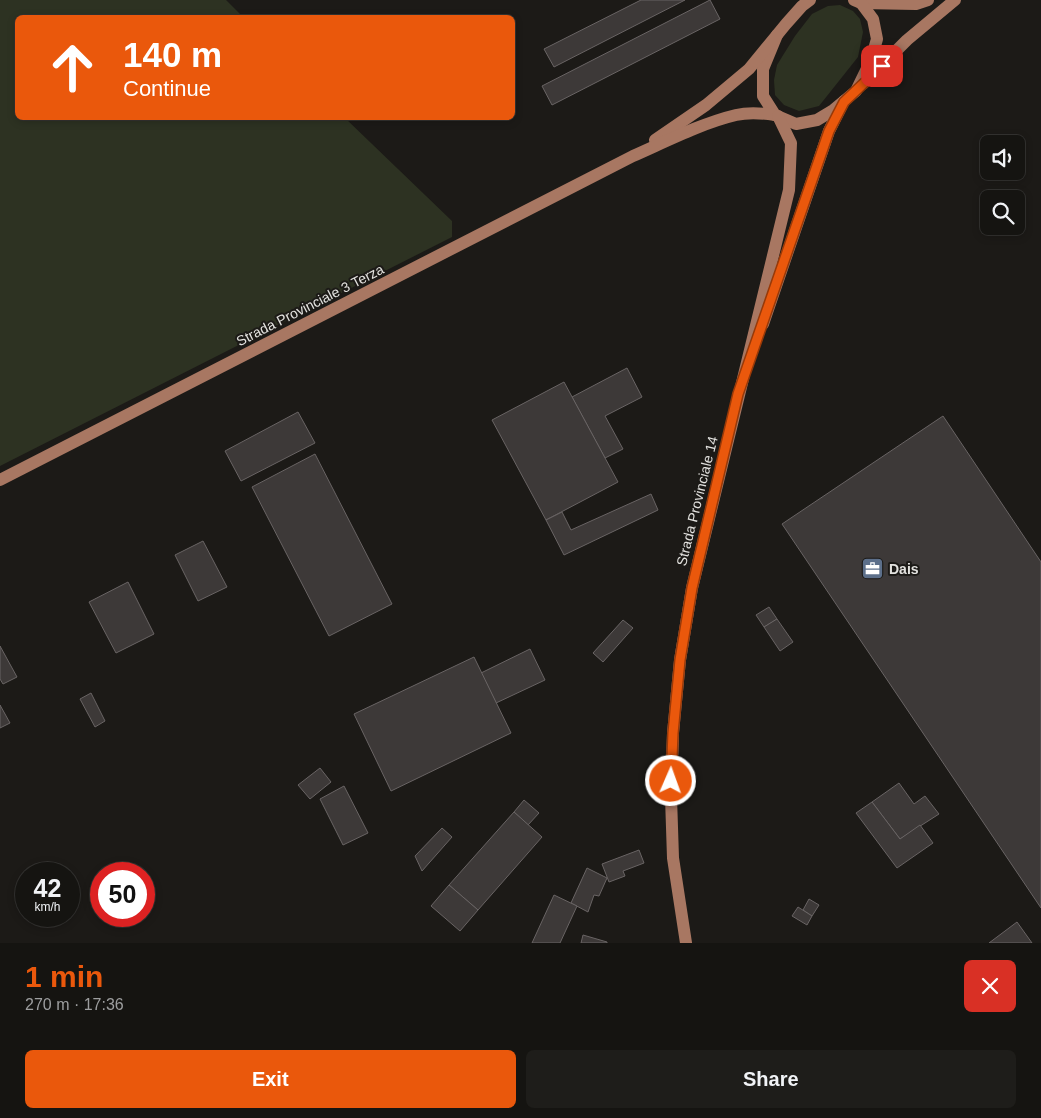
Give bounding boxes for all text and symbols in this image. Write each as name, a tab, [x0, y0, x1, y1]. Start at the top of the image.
icon: ahead	[40, 35, 105, 100]
text: 140 m	[123, 35, 222, 74]
pin	[861, 45, 903, 87]
icon: arrive	[868, 52, 896, 80]
text: Continue	[123, 76, 211, 101]
map controls	[980, 135, 1025, 235]
button: sound	[980, 135, 1025, 180]
button: search	[980, 190, 1025, 235]
street label: Strada Provinciale 3 Terza	[234, 261, 387, 349]
street label: Strada Provinciale 14	[673, 434, 721, 567]
office icon: Dais	[861, 557, 885, 581]
place label: Dais	[889, 561, 919, 577]
position arrow	[644, 754, 696, 806]
speed limit sign: 50	[90, 862, 155, 927]
text: 42	[34, 874, 61, 902]
text: km/h	[34, 900, 61, 914]
text: 1 min	[25, 960, 103, 993]
button: close	[964, 960, 1016, 1012]
text: 270 m · 17:36	[25, 996, 124, 1013]
button: Exit	[25, 1050, 516, 1108]
button: Share	[526, 1050, 1016, 1108]

